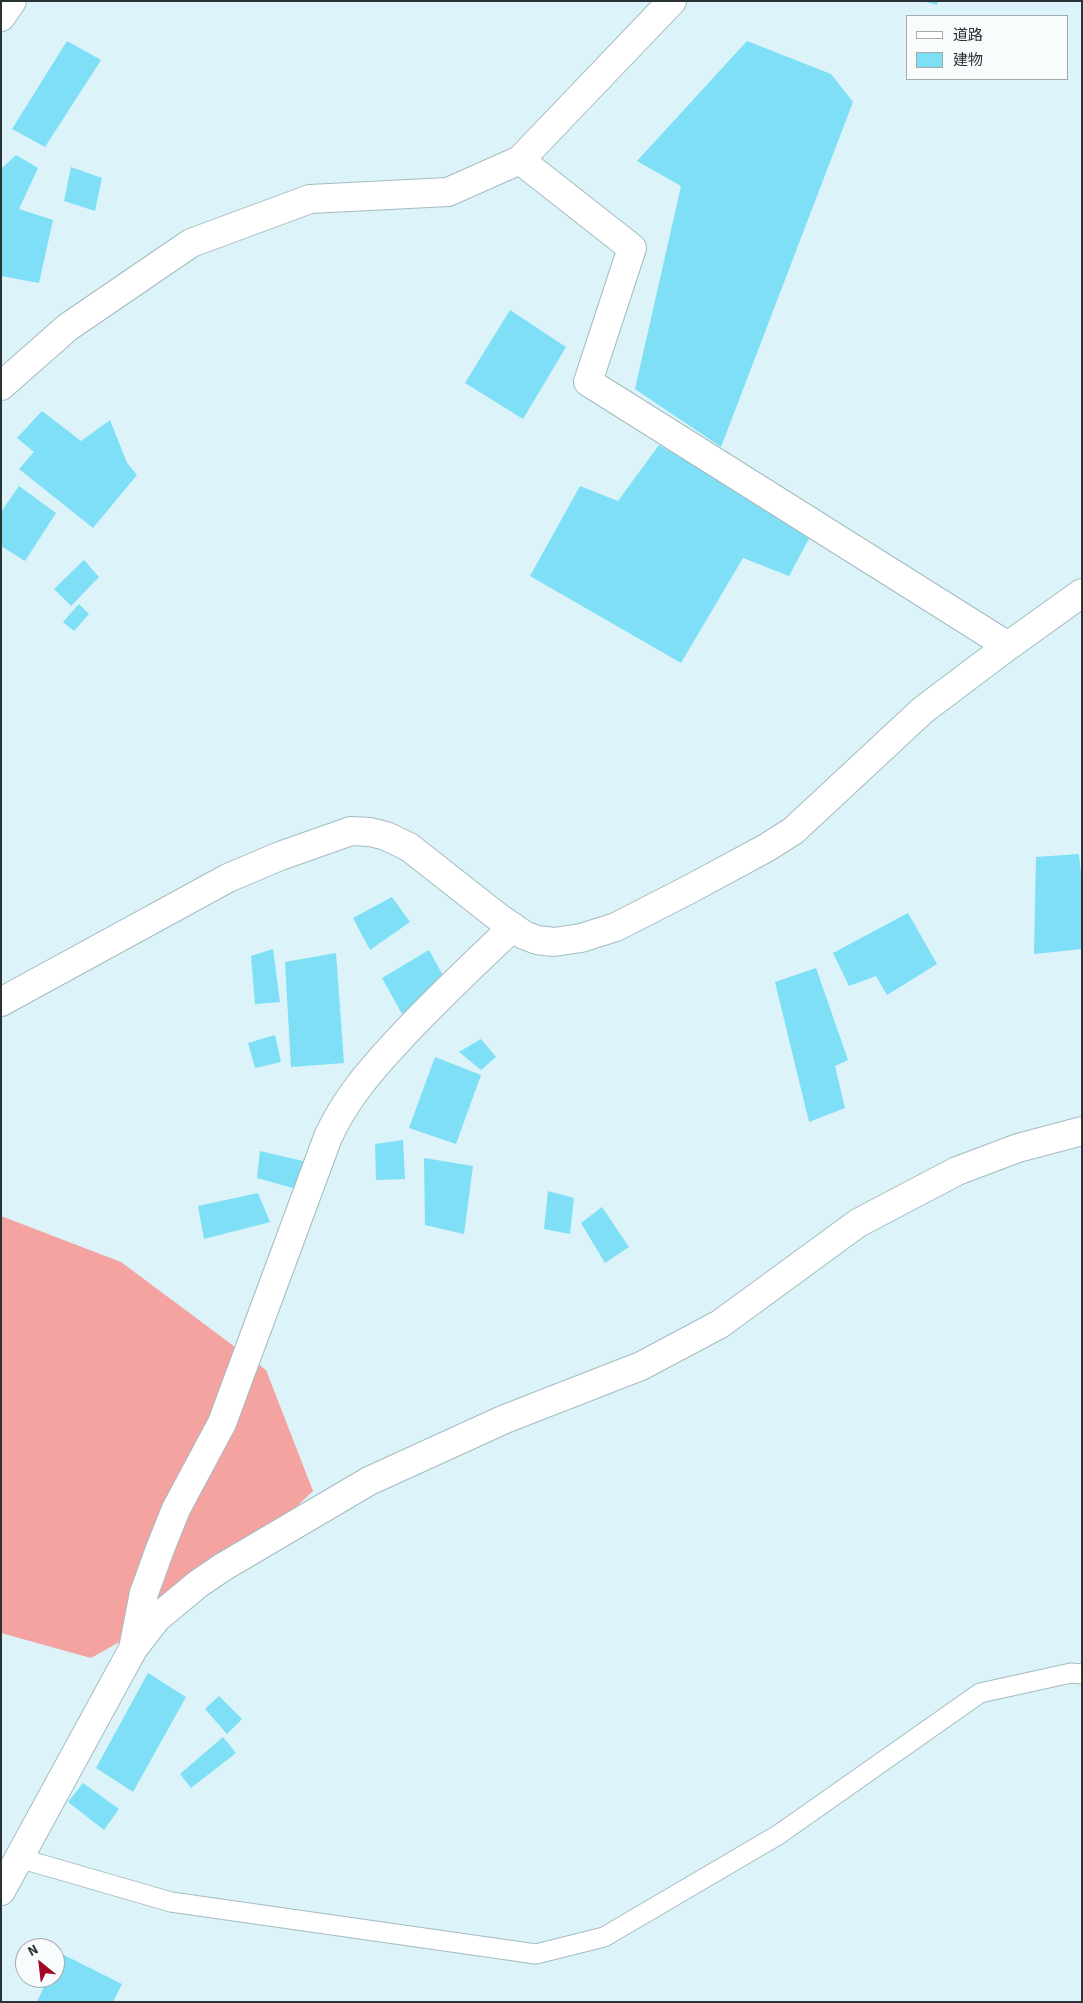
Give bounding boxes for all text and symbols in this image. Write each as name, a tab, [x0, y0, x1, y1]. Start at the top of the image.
legend	[906, 15, 1068, 80]
text: 道路	[953, 25, 983, 46]
text: 建物	[953, 50, 983, 71]
north arrow	[15, 1938, 65, 1988]
text: N	[24, 1940, 42, 1962]

